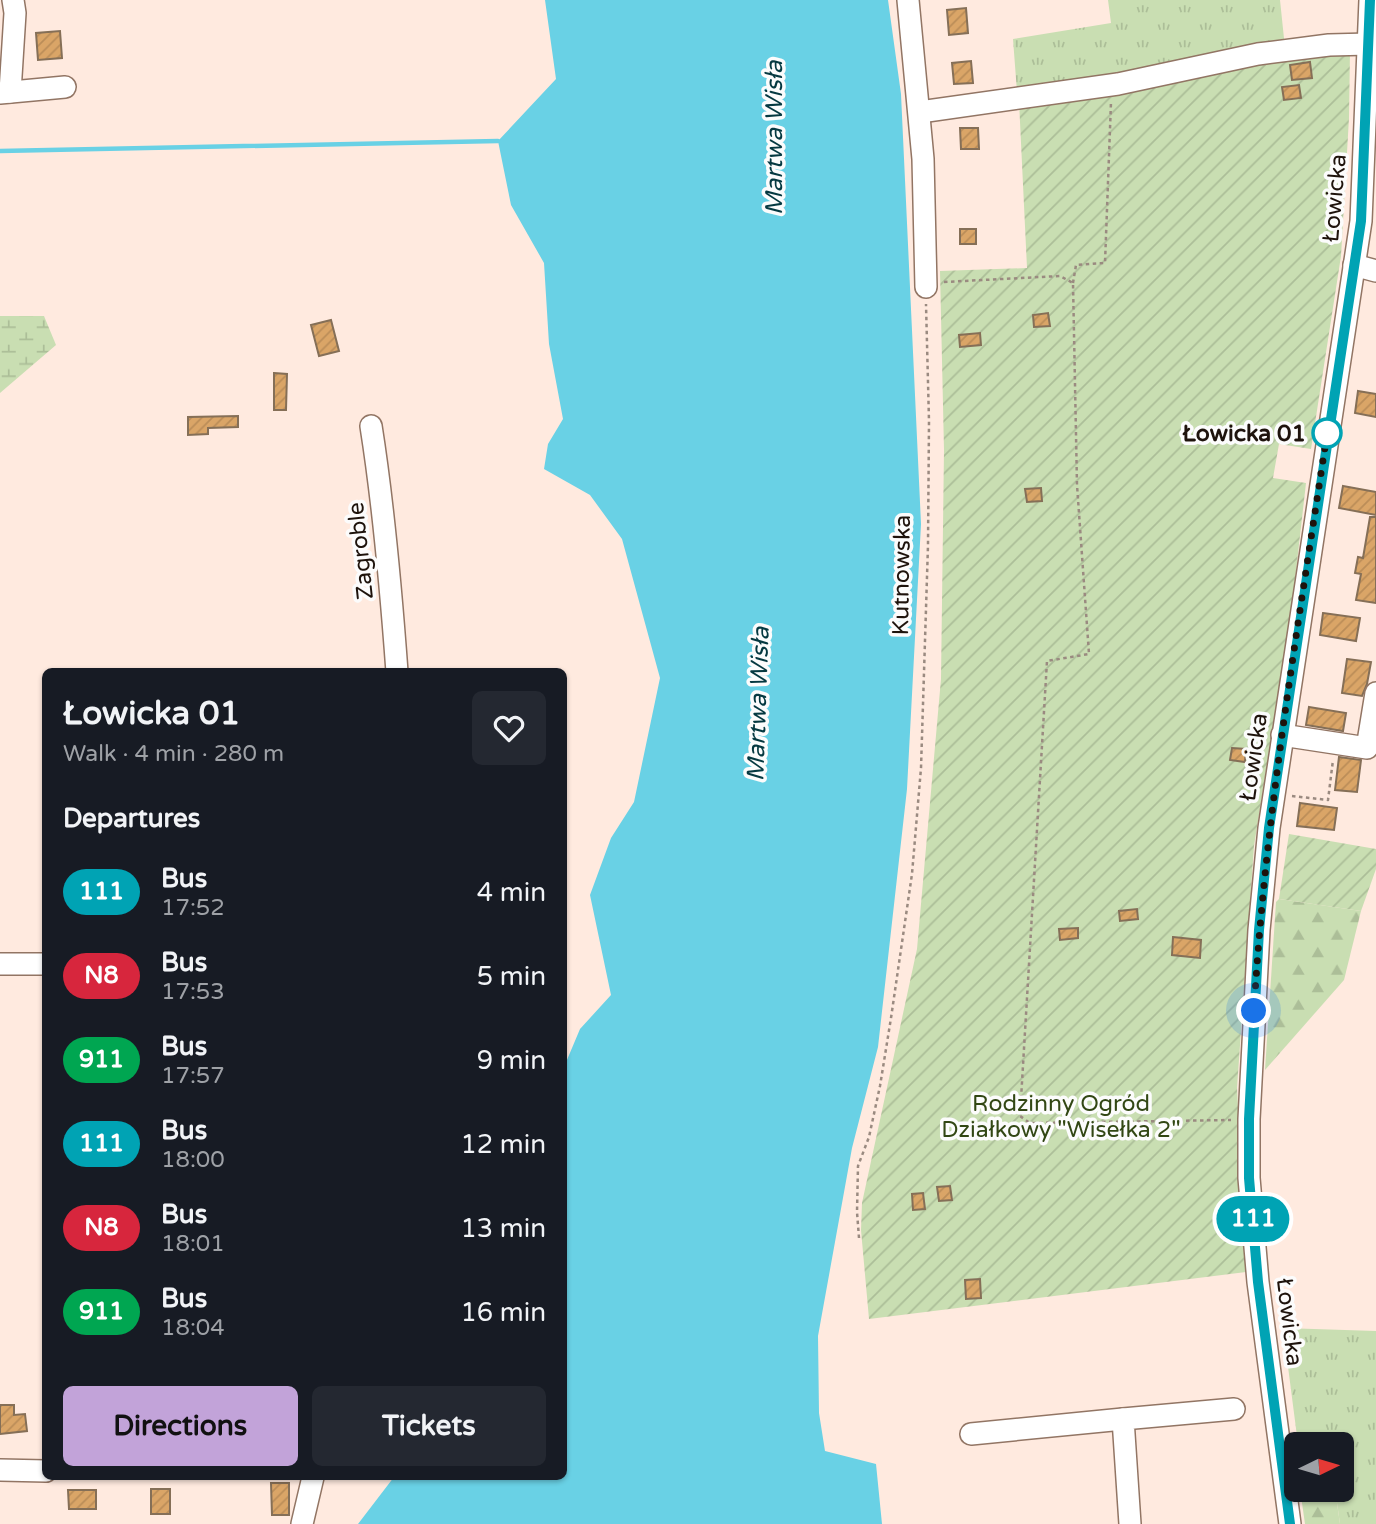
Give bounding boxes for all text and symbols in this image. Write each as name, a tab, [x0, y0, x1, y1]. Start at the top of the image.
water label: Martwa Wisła	[760, 60, 789, 215]
street label: Łowicka	[1317, 153, 1353, 243]
marker: Łowicka 01	[1312, 418, 1342, 448]
place label: Łowicka 01	[1183, 420, 1306, 448]
street label: Zagroble	[342, 501, 380, 601]
street label: Kutnowska	[887, 515, 917, 636]
water label: Martwa Wisła	[741, 626, 776, 782]
button: heart	[472, 691, 546, 765]
text: Łowicka 01	[63, 694, 240, 733]
street label: Łowicka	[1234, 711, 1274, 803]
text: Walk · 4 min · 280 m	[63, 740, 284, 768]
text: Departures	[63, 803, 200, 834]
text: Bus	[161, 863, 207, 894]
text: 111	[79, 877, 124, 906]
text: 4 min	[477, 877, 546, 908]
text: 17:52	[161, 894, 225, 922]
text: Bus	[161, 947, 207, 978]
text: N8	[84, 961, 119, 990]
text: 5 min	[477, 961, 546, 992]
text: 17:53	[161, 978, 225, 1006]
your location	[1236, 993, 1271, 1028]
text: Bus	[161, 1031, 207, 1062]
text: 911	[79, 1045, 124, 1074]
text: 9 min	[477, 1045, 546, 1076]
text: 17:57	[161, 1062, 225, 1090]
park label: Rodzinny Ogród Działkowy "Wisełka 2"	[941, 1090, 1181, 1144]
text: Bus	[161, 1115, 207, 1146]
text: 111	[79, 1129, 124, 1158]
text: 12 min	[460, 1129, 546, 1160]
text: 18:00	[161, 1146, 225, 1174]
line badge: 111	[1213, 1196, 1293, 1242]
text: Bus	[161, 1199, 207, 1230]
text: 111	[1230, 1204, 1276, 1233]
text: N8	[84, 1213, 119, 1242]
text: 13 min	[460, 1213, 546, 1244]
text: 18:01	[161, 1230, 225, 1258]
street label: Łowicka	[1270, 1276, 1308, 1368]
text: Bus	[161, 1283, 207, 1314]
text: 911	[79, 1297, 124, 1326]
text: 16 min	[460, 1297, 546, 1328]
text: 18:04	[161, 1314, 225, 1342]
button: Directions	[63, 1386, 298, 1466]
button: Tickets	[312, 1386, 546, 1466]
north arrow	[1284, 1432, 1354, 1502]
map controls	[1284, 1432, 1354, 1502]

